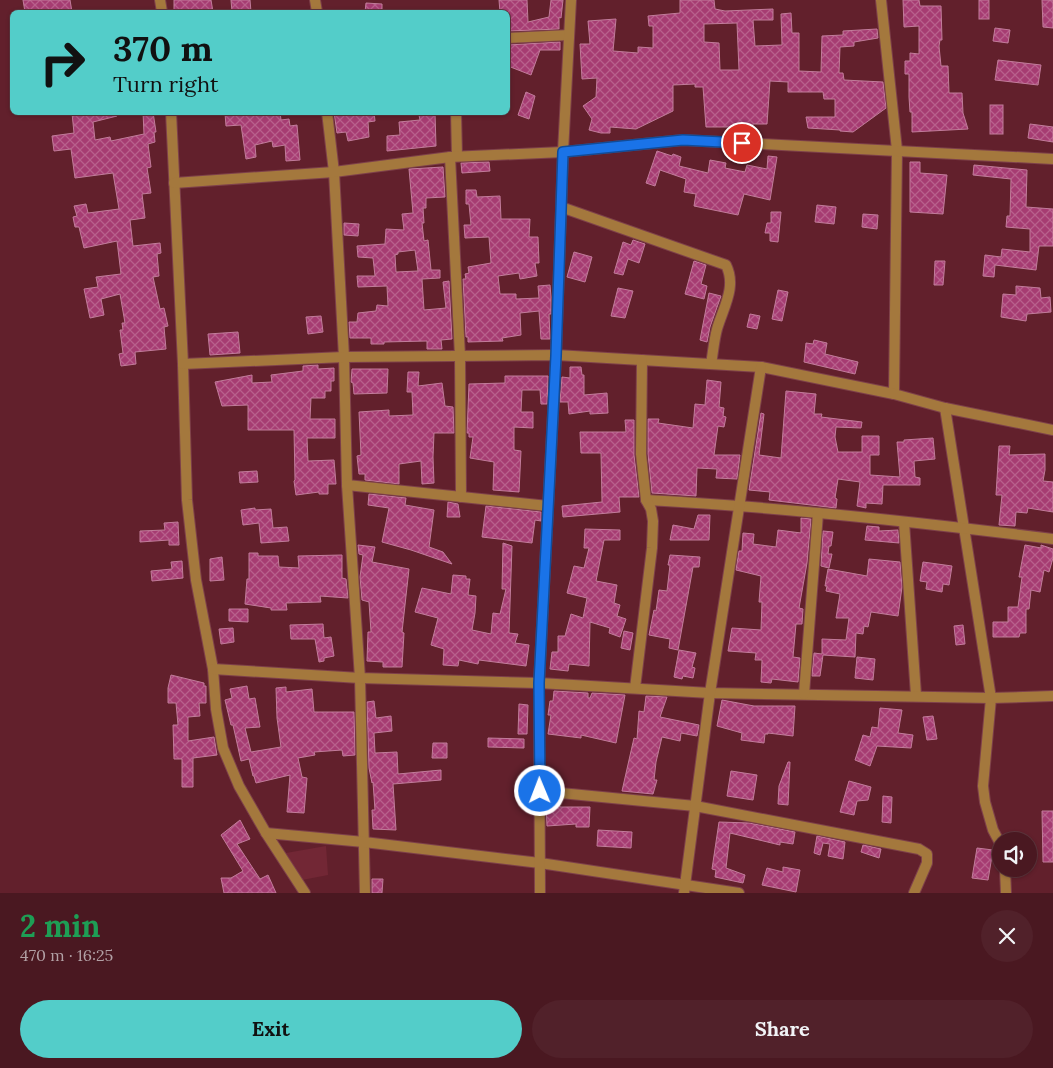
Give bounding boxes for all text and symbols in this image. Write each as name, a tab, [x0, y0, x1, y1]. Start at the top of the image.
text: 370 m	[113, 26, 213, 71]
icon: right	[30, 30, 95, 95]
text: Turn right	[113, 70, 218, 98]
pin	[721, 122, 763, 164]
icon: arrive	[728, 129, 756, 157]
position arrow	[513, 764, 565, 816]
map controls	[992, 832, 1037, 877]
button: sound	[992, 832, 1037, 877]
text: 2 min	[20, 907, 100, 945]
button: close	[981, 910, 1033, 962]
text: 470 m · 16:25	[20, 945, 113, 965]
button: Exit	[20, 1000, 522, 1058]
button: Share	[532, 1000, 1033, 1058]

